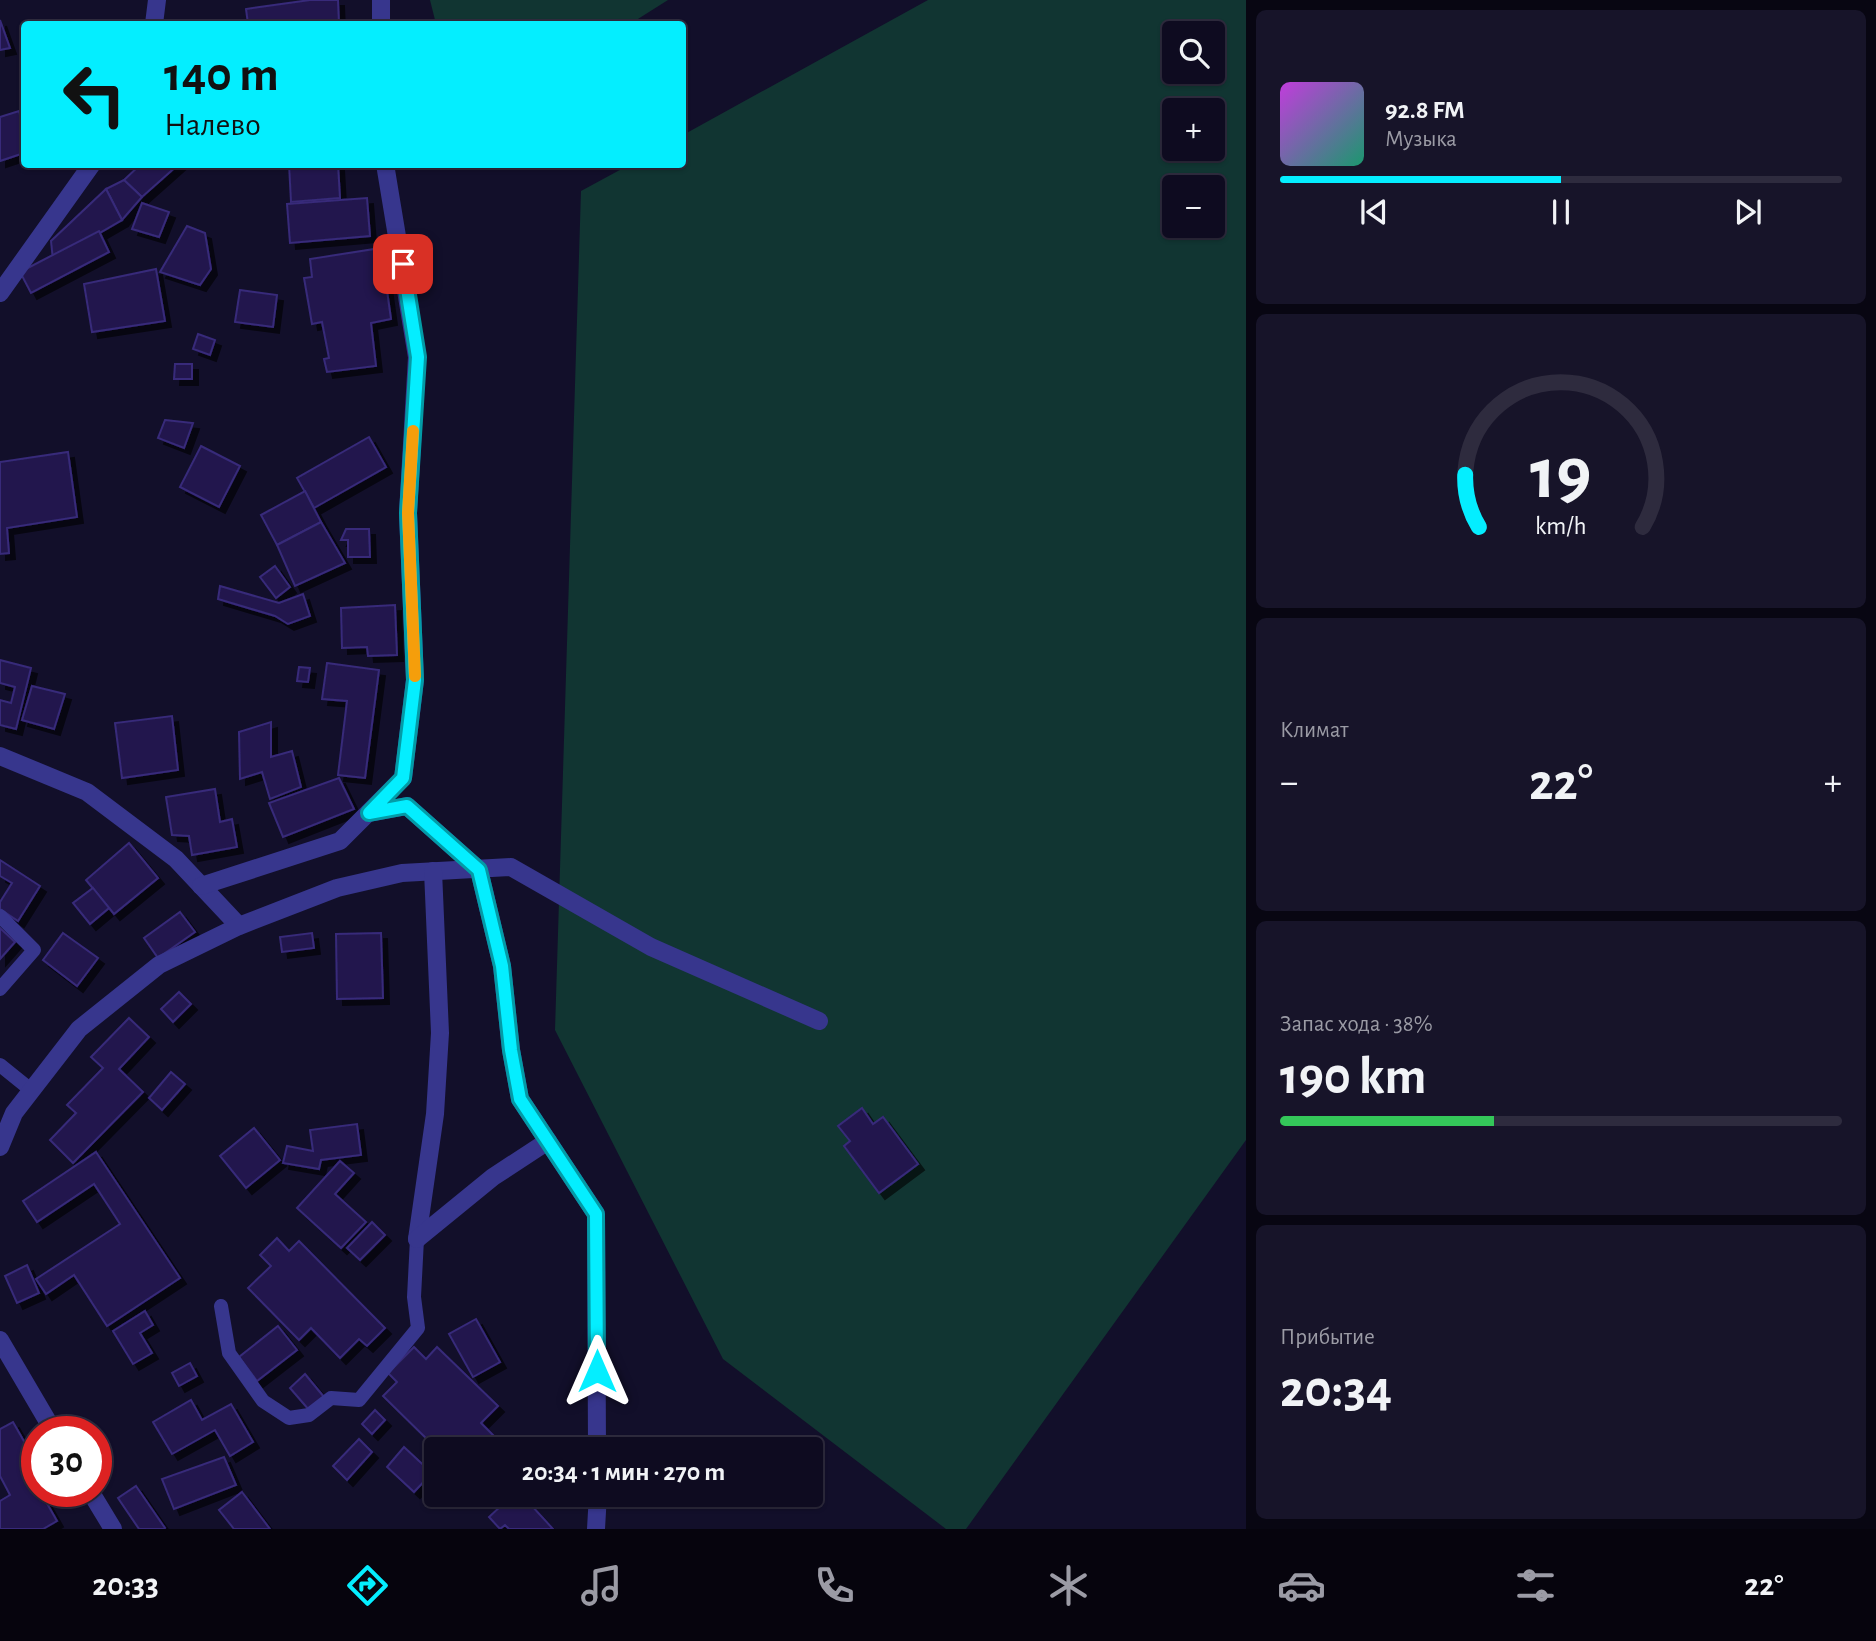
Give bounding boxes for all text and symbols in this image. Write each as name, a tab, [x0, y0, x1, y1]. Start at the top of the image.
map controls	[1162, 21, 1225, 238]
button: search	[1162, 21, 1225, 84]
icon: left	[49, 49, 140, 140]
text: 140 m	[164, 51, 279, 100]
text: 92.8 FM	[1385, 97, 1465, 123]
button: +	[1162, 98, 1225, 161]
text: Налево	[164, 109, 261, 141]
text: Музыка	[1385, 128, 1457, 151]
button: −	[1162, 175, 1225, 238]
icon: previous	[1355, 193, 1393, 231]
icon: pause	[1542, 193, 1580, 231]
icon: next	[1729, 193, 1767, 231]
pin	[373, 234, 433, 294]
icon: arrive	[384, 245, 422, 283]
text: 19	[1530, 439, 1592, 512]
text: km/h	[1535, 513, 1587, 538]
text: Климат	[1280, 719, 1349, 742]
text: 22°	[1529, 757, 1593, 809]
text: −	[1280, 764, 1298, 802]
text: +	[1824, 764, 1842, 802]
text: Запас хода · 38%	[1280, 1013, 1433, 1036]
text: 190 km	[1280, 1051, 1426, 1103]
text: Прибытие	[1280, 1326, 1375, 1349]
position arrow	[560, 1334, 634, 1408]
text: 20:34	[1280, 1364, 1392, 1416]
speed limit sign: 30	[21, 1416, 112, 1507]
text: 20:34 · 1 мин · 270 m	[522, 1459, 725, 1485]
icon: directions	[343, 1561, 392, 1610]
icon: music	[577, 1561, 626, 1610]
icon: phone	[810, 1561, 859, 1610]
icon: climate	[1044, 1561, 1093, 1610]
icon: car	[1277, 1561, 1326, 1610]
icon: filters	[1511, 1561, 1560, 1610]
text: 20:33	[92, 1569, 159, 1601]
text: 22°	[1744, 1569, 1784, 1601]

